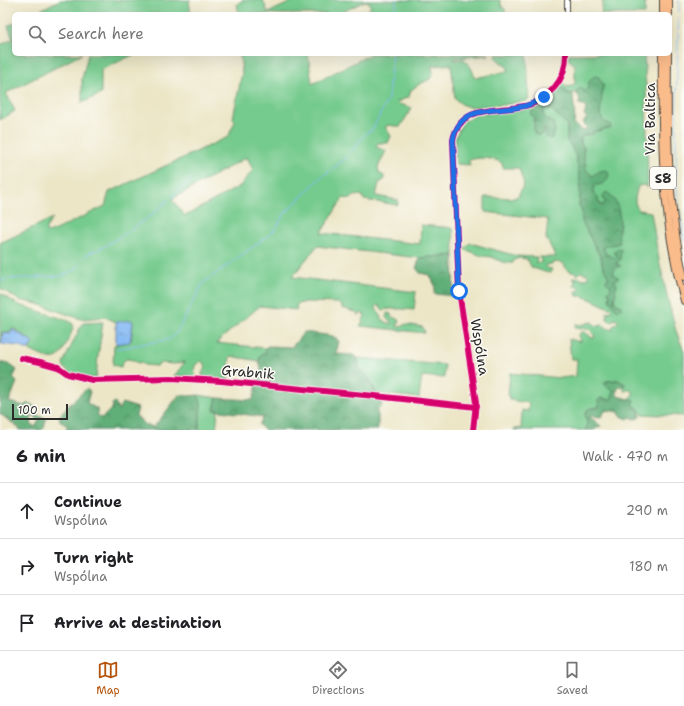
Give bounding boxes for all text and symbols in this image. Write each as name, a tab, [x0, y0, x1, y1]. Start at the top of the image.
search box	[12, 12, 672, 56]
icon: search	[26, 23, 48, 45]
text: Search here	[58, 24, 144, 44]
street label: Via Baltica	[641, 82, 659, 155]
route end	[535, 88, 553, 106]
road number: S8	[650, 167, 676, 189]
route start	[450, 282, 468, 300]
street label: Wspólna	[467, 317, 493, 377]
street label: Grabnik	[221, 361, 275, 383]
scale bar	[12, 402, 68, 421]
text: 100 m	[18, 403, 51, 418]
text: 6 min	[16, 445, 66, 467]
text: Walk · 470 m	[582, 448, 668, 465]
text: Continue	[54, 492, 122, 512]
icon: ahead	[16, 500, 38, 522]
text: 290 m	[626, 502, 668, 519]
text: Wspólna	[54, 512, 107, 529]
text: Turn right	[54, 548, 134, 568]
icon: right	[16, 556, 38, 578]
text: 180 m	[629, 558, 668, 575]
text: Wspólna	[54, 568, 107, 585]
icon: arrive	[16, 612, 38, 634]
text: Arrive at destination	[54, 613, 222, 633]
tab: Map	[96, 659, 120, 698]
tab: Directions	[312, 659, 364, 698]
tab: Saved	[557, 659, 588, 698]

